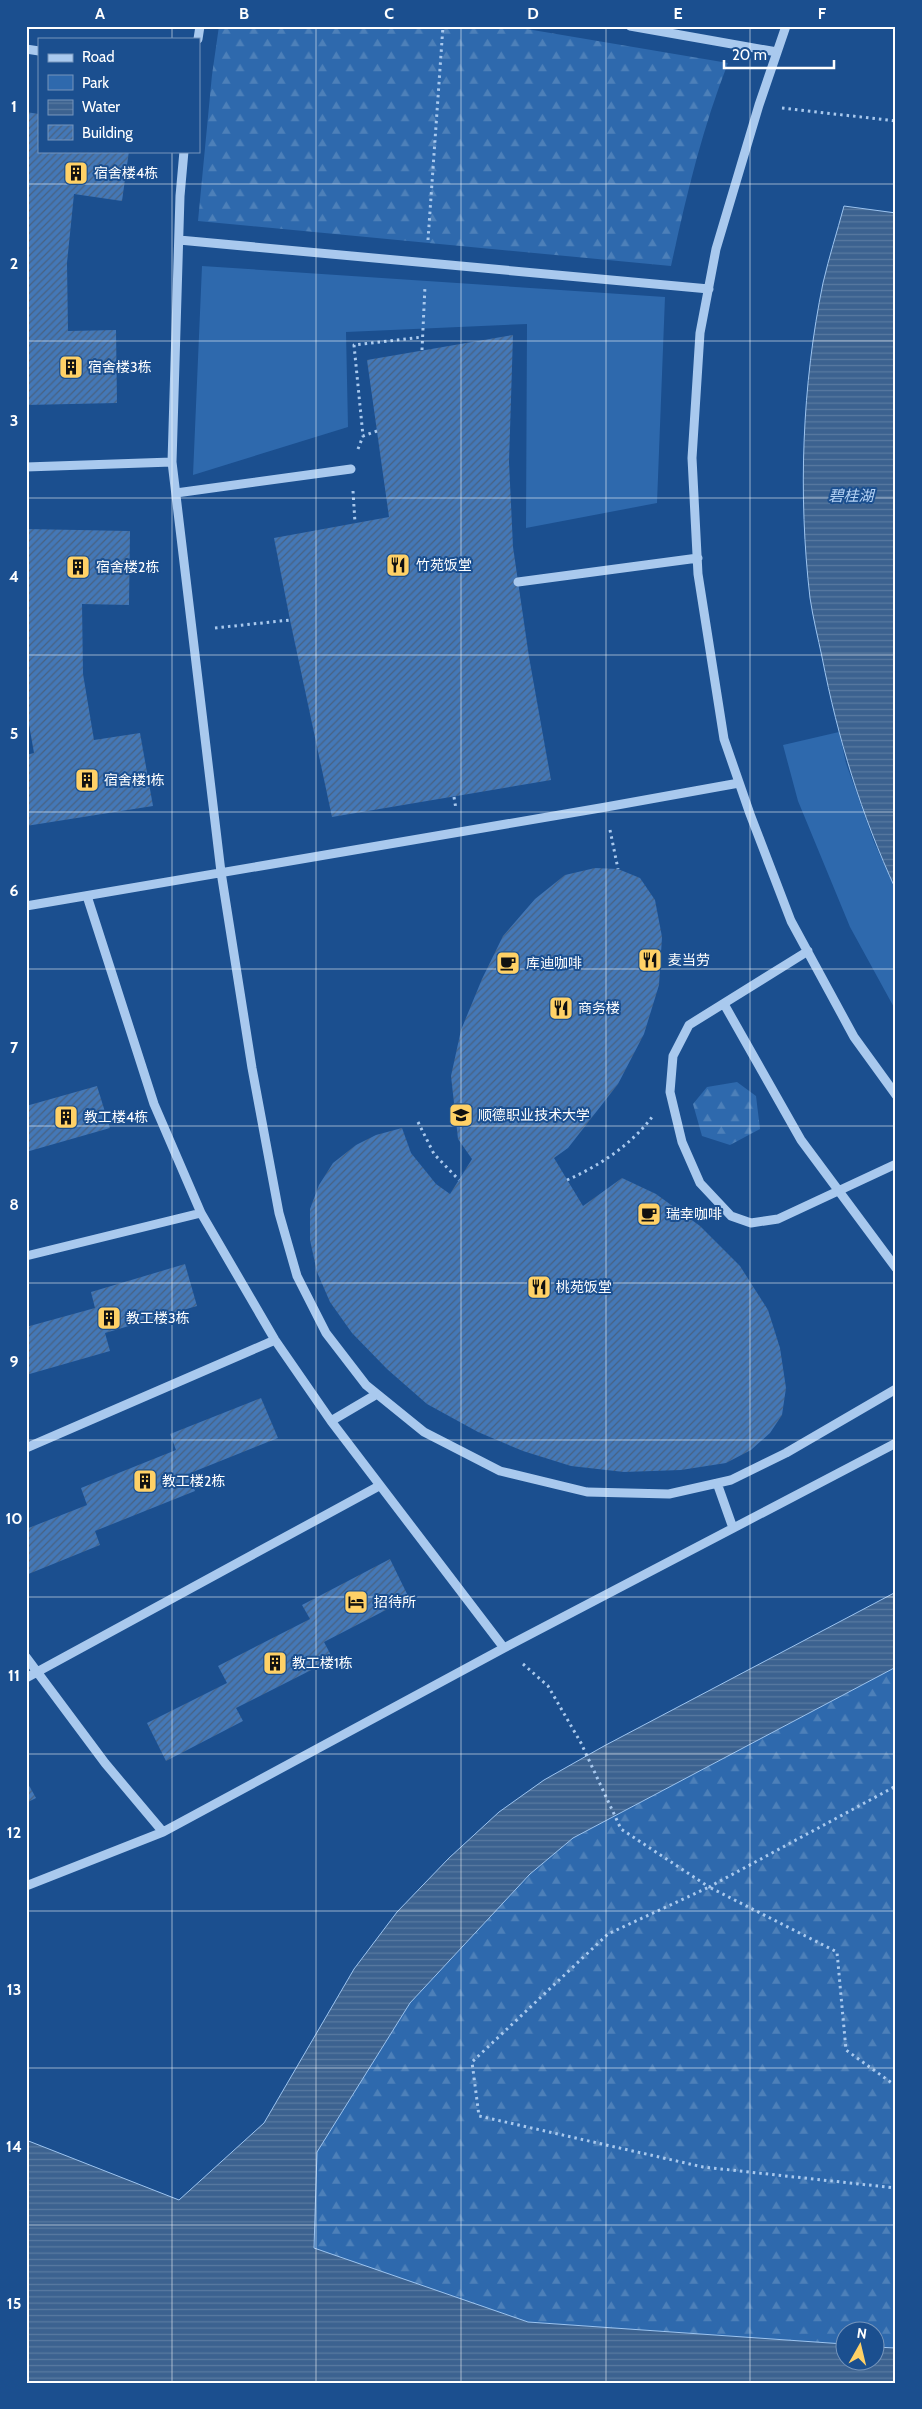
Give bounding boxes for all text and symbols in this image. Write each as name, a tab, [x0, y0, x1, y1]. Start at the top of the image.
text: A	[95, 4, 105, 23]
text: B	[239, 4, 249, 23]
text: C	[384, 4, 394, 23]
text: D	[527, 4, 539, 23]
text: E	[673, 4, 683, 23]
text: F	[818, 4, 827, 23]
legend	[38, 38, 200, 152]
scale bar	[724, 38, 834, 70]
text: 20 m	[732, 46, 767, 64]
text: Road	[82, 48, 115, 66]
text: Park	[82, 74, 109, 92]
text: 1	[11, 97, 17, 116]
text: Water	[82, 98, 120, 116]
text: Building	[82, 124, 133, 142]
building icon: 宿舍楼4栋	[63, 160, 89, 186]
place label: 宿舍楼4栋	[94, 164, 158, 182]
text: 2	[10, 254, 18, 273]
building icon: 宿舍楼3栋	[58, 354, 84, 380]
place label: 宿舍楼3栋	[88, 358, 152, 376]
text: 3	[10, 411, 18, 430]
water label: 碧桂湖	[828, 487, 875, 505]
restaurant icon: 竹苑饭堂	[385, 552, 411, 578]
building icon: 宿舍楼2栋	[65, 554, 91, 580]
place label: 竹苑饭堂	[416, 556, 472, 574]
place label: 宿舍楼2栋	[96, 558, 159, 576]
text: 4	[9, 567, 19, 586]
text: 5	[10, 724, 18, 743]
building icon: 宿舍楼1栋	[74, 767, 100, 793]
place label: 宿舍楼1栋	[104, 771, 165, 789]
text: 6	[10, 881, 19, 900]
restaurant icon: 麦当劳	[637, 947, 663, 973]
cafe icon: 库迪咖啡	[495, 950, 521, 976]
place label: 麦当劳	[668, 951, 710, 969]
place label: 库迪咖啡	[526, 954, 582, 972]
restaurant icon: 商务楼	[548, 995, 574, 1021]
place label: 商务楼	[578, 999, 620, 1017]
text: 7	[10, 1038, 19, 1057]
school or university icon: 顺德职业技术大学	[448, 1102, 474, 1128]
building icon: 教工楼4栋	[53, 1104, 79, 1130]
place label: 顺德职业技术大学	[478, 1106, 590, 1124]
place label: 教工楼4栋	[84, 1108, 148, 1126]
text: 8	[9, 1195, 19, 1214]
cafe icon: 瑞幸咖啡	[636, 1201, 662, 1227]
place label: 瑞幸咖啡	[666, 1205, 722, 1223]
restaurant icon: 桃苑饭堂	[526, 1274, 552, 1300]
place label: 桃苑饭堂	[556, 1278, 612, 1296]
building icon: 教工楼3栋	[96, 1305, 122, 1331]
place label: 教工楼3栋	[126, 1309, 190, 1327]
text: 9	[10, 1352, 19, 1371]
building icon: 教工楼2栋	[132, 1468, 158, 1494]
place label: 教工楼2栋	[162, 1472, 225, 1490]
text: 10	[5, 1509, 23, 1528]
hotel icon: 招待所	[343, 1589, 369, 1615]
place label: 招待所	[374, 1593, 416, 1611]
building icon: 教工楼1栋	[262, 1650, 288, 1676]
place label: 教工楼1栋	[292, 1654, 353, 1672]
text: 11	[8, 1666, 20, 1685]
text: 12	[7, 1823, 21, 1842]
text: 13	[7, 1980, 21, 1999]
text: 14	[6, 2137, 22, 2156]
text: 15	[7, 2294, 21, 2313]
north arrow	[834, 2322, 884, 2372]
text: N	[856, 2324, 868, 2343]

